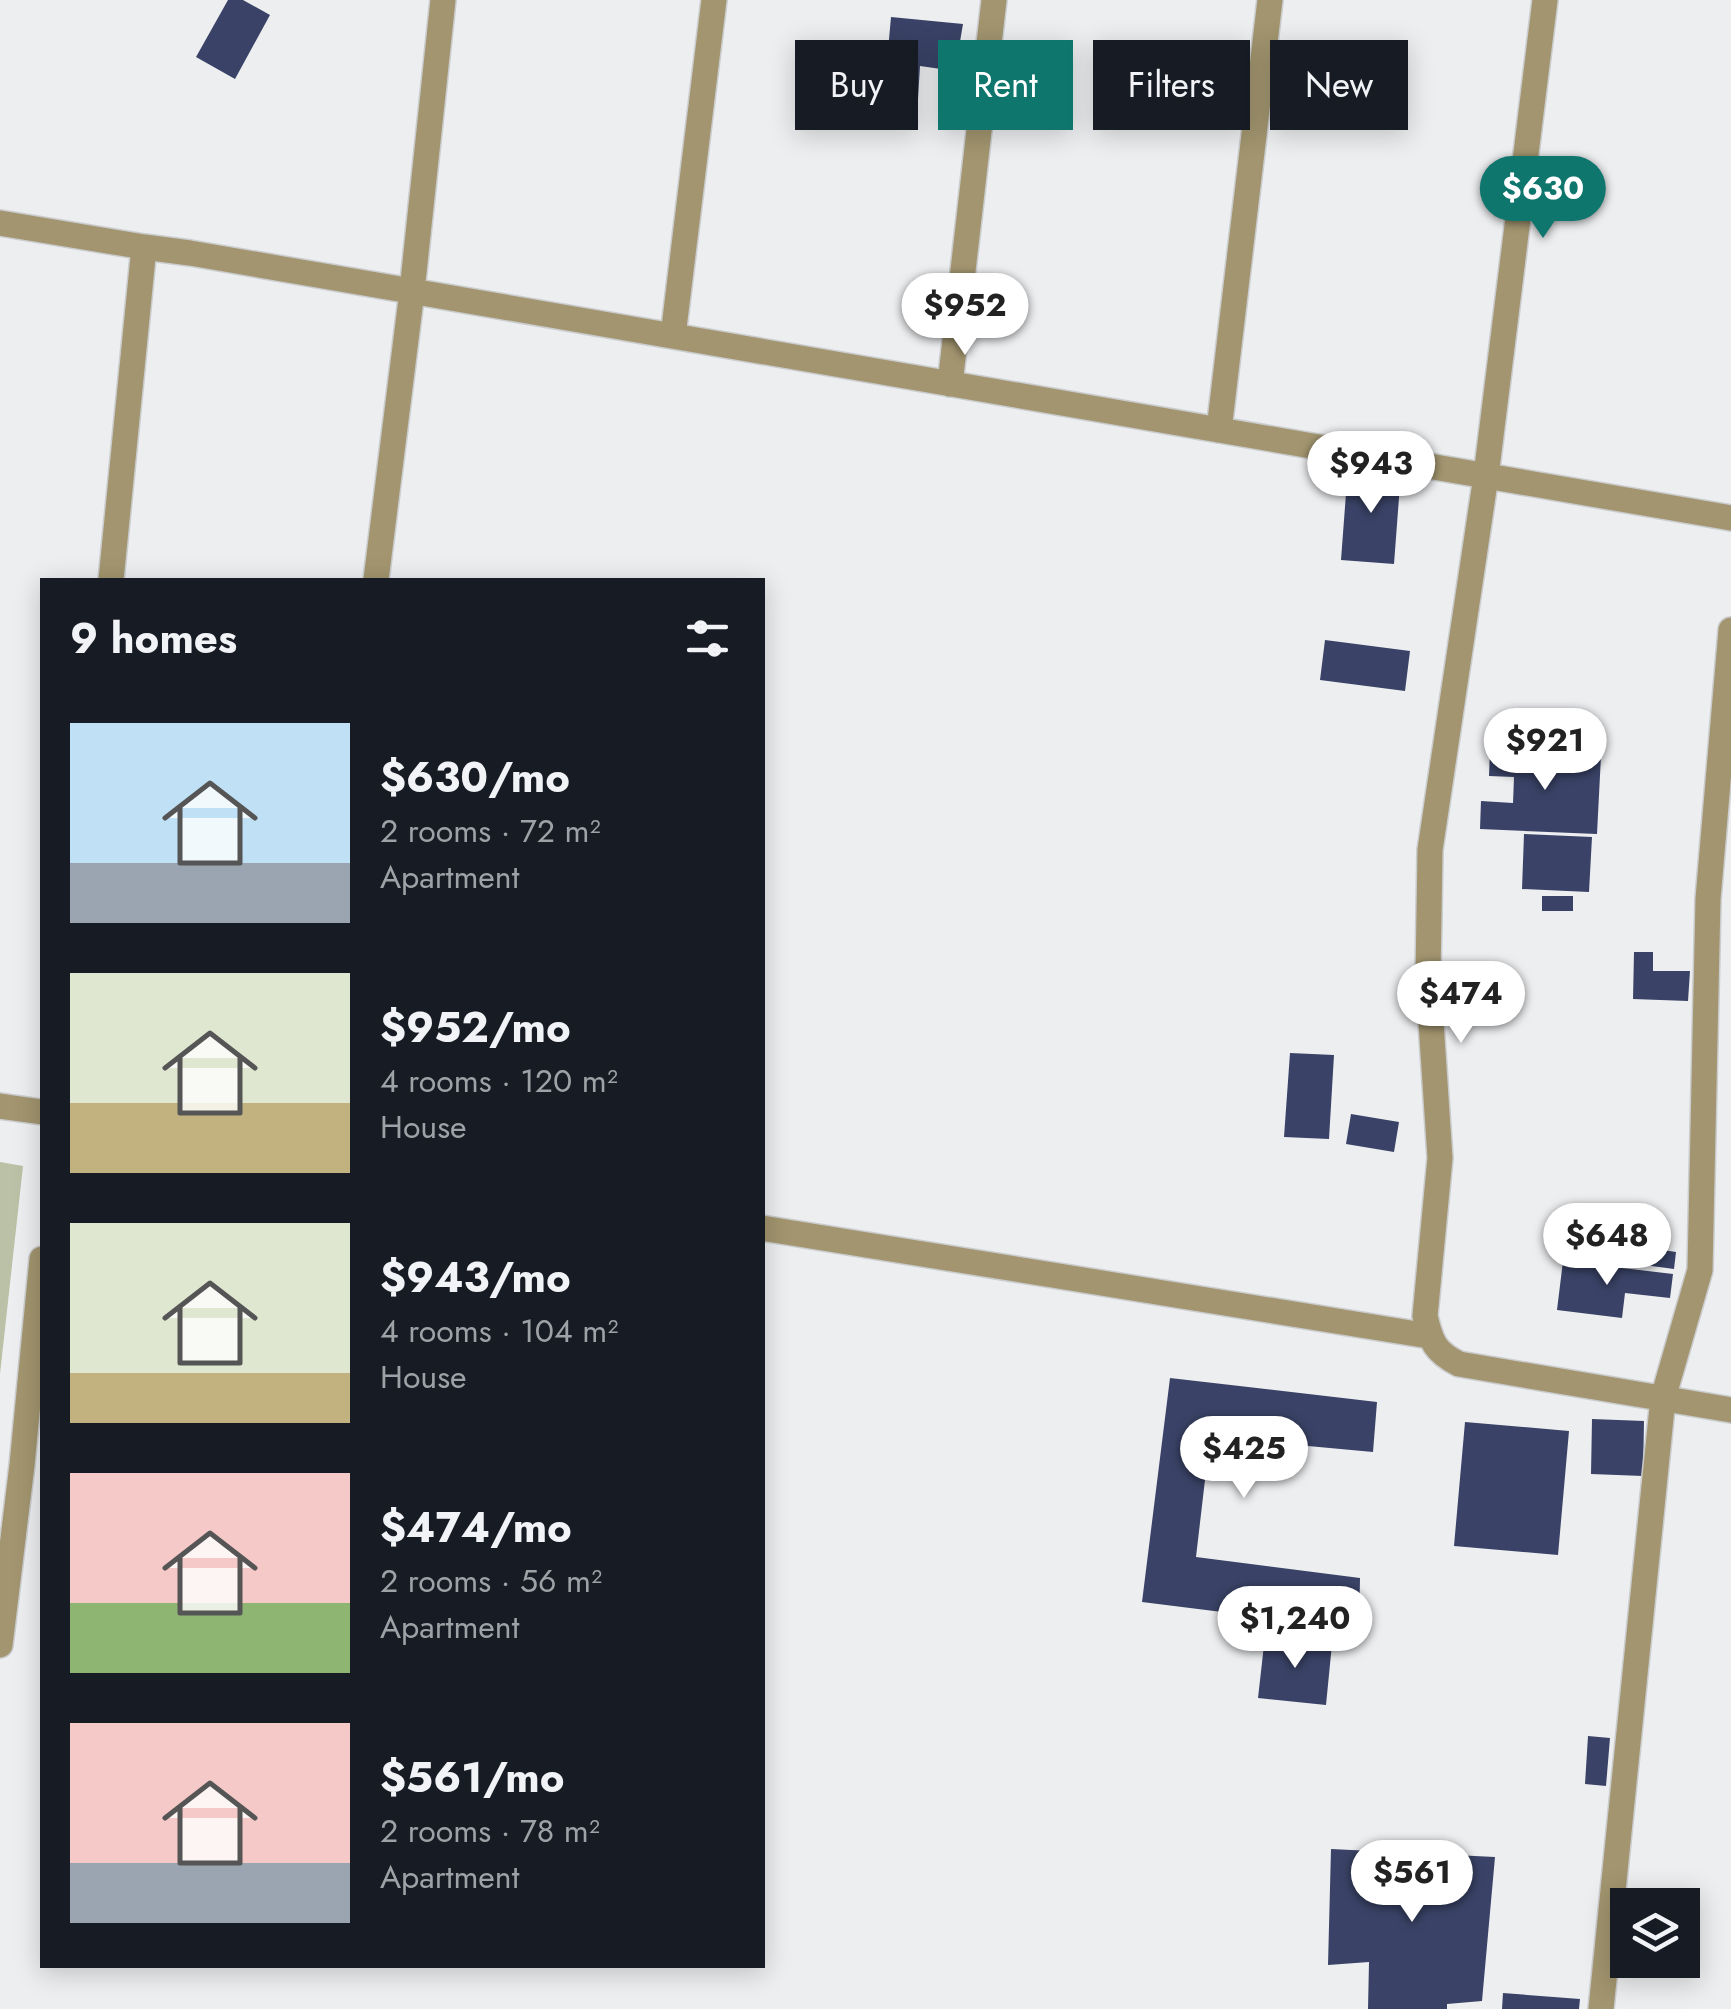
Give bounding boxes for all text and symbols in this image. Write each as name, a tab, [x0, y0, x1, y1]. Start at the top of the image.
chip: Buy	[795, 40, 918, 130]
chip: Rent	[938, 40, 1073, 130]
chip: Filters	[1093, 40, 1250, 130]
chip: New	[1270, 40, 1408, 130]
pin: $630	[1484, 156, 1602, 241]
text: $630	[1502, 165, 1584, 211]
pin: $952	[906, 273, 1024, 358]
text: $952	[924, 282, 1006, 328]
pin: $943	[1312, 431, 1430, 516]
text: $943	[1329, 440, 1413, 486]
text: 9 homes	[70, 608, 237, 669]
icon: filters	[680, 611, 735, 666]
pin: $921	[1486, 708, 1604, 793]
text: $921	[1506, 717, 1584, 763]
text: $630/mo	[380, 747, 570, 808]
icon: home	[150, 763, 270, 883]
text: 2 rooms · 72 m²	[380, 808, 601, 854]
text: Apartment	[380, 854, 519, 900]
pin: $474	[1402, 961, 1520, 1046]
text: $474	[1419, 970, 1503, 1016]
text: $952/mo	[380, 997, 571, 1058]
icon: home	[150, 1013, 270, 1133]
text: 4 rooms · 120 m²	[380, 1058, 618, 1104]
text: House	[380, 1104, 467, 1150]
pin: $648	[1548, 1203, 1666, 1288]
text: $648	[1565, 1212, 1649, 1258]
text: $943/mo	[380, 1247, 571, 1308]
icon: home	[150, 1263, 270, 1383]
text: 4 rooms · 104 m²	[380, 1308, 618, 1354]
text: House	[380, 1354, 467, 1400]
pin: $425	[1185, 1416, 1303, 1501]
text: $425	[1202, 1425, 1286, 1471]
text: $474/mo	[380, 1497, 572, 1558]
icon: home	[150, 1513, 270, 1633]
text: 2 rooms · 56 m²	[380, 1558, 602, 1604]
pin: $1,240	[1214, 1586, 1376, 1671]
text: $1,240	[1239, 1595, 1351, 1641]
text: Apartment	[380, 1604, 519, 1650]
text: $561/mo	[380, 1747, 565, 1808]
icon: home	[150, 1763, 270, 1883]
text: 2 rooms · 78 m²	[380, 1808, 600, 1854]
pin: $561	[1353, 1840, 1471, 1925]
text: $561	[1373, 1849, 1451, 1895]
text: Apartment	[380, 1854, 519, 1900]
map controls	[1610, 1888, 1700, 1978]
button: layers	[1610, 1888, 1700, 1978]

